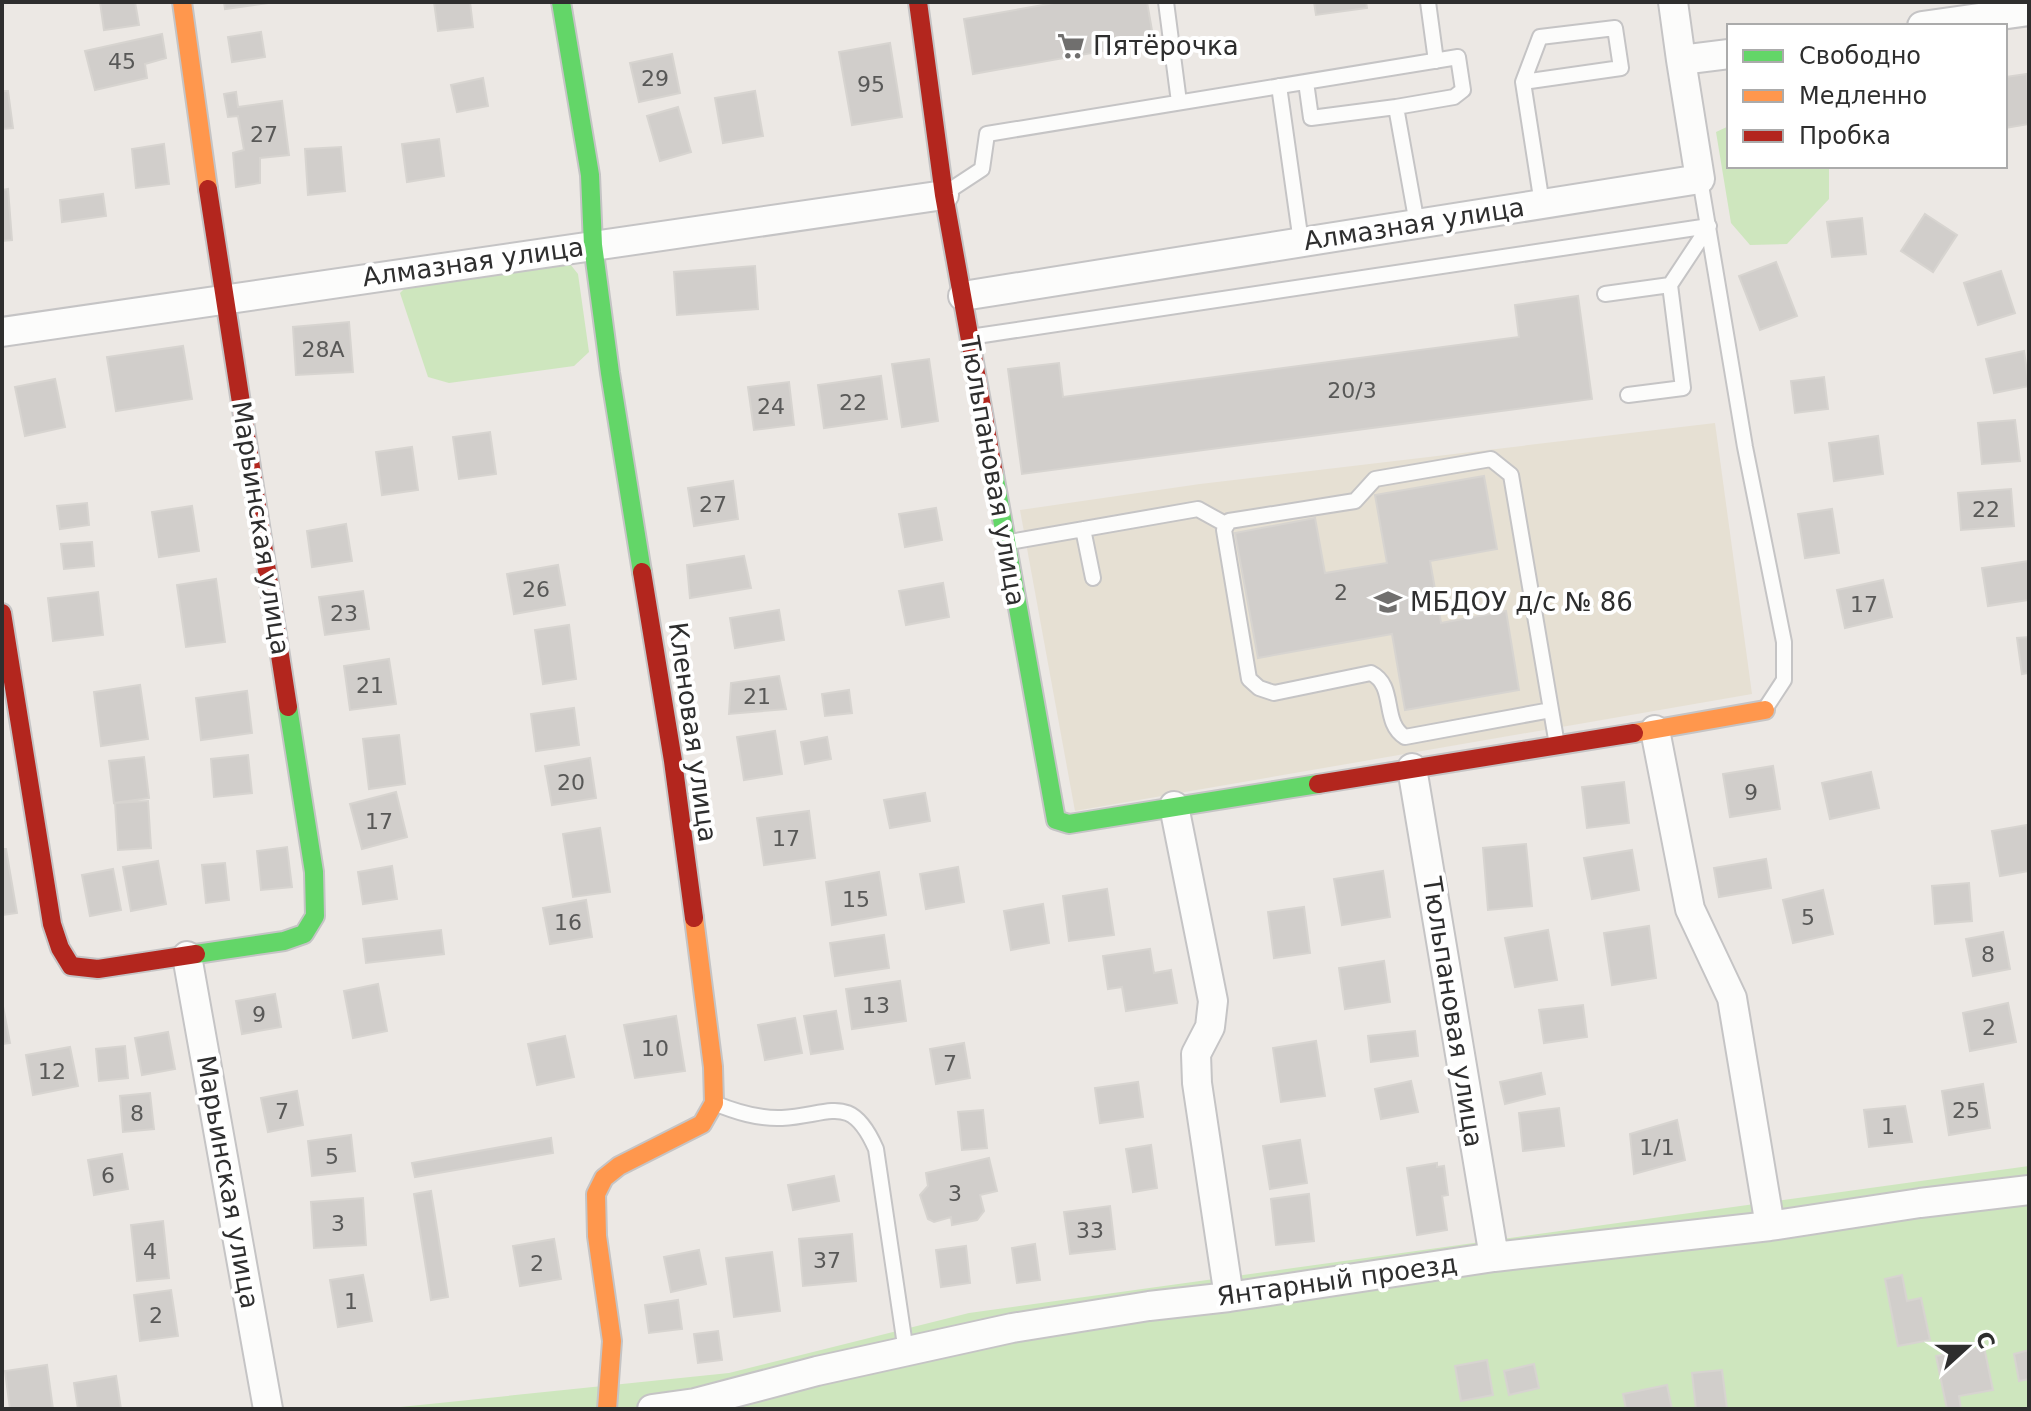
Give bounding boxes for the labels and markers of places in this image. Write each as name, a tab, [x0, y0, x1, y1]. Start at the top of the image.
supermarket icon: Пятёрочка	[1056, 31, 1086, 61]
place label: Пятёрочка	[1093, 31, 1239, 61]
school or university icon: МБДОУ д/с № 86	[1373, 587, 1403, 617]
place label: МБДОУ д/с № 86	[1410, 587, 1633, 617]

